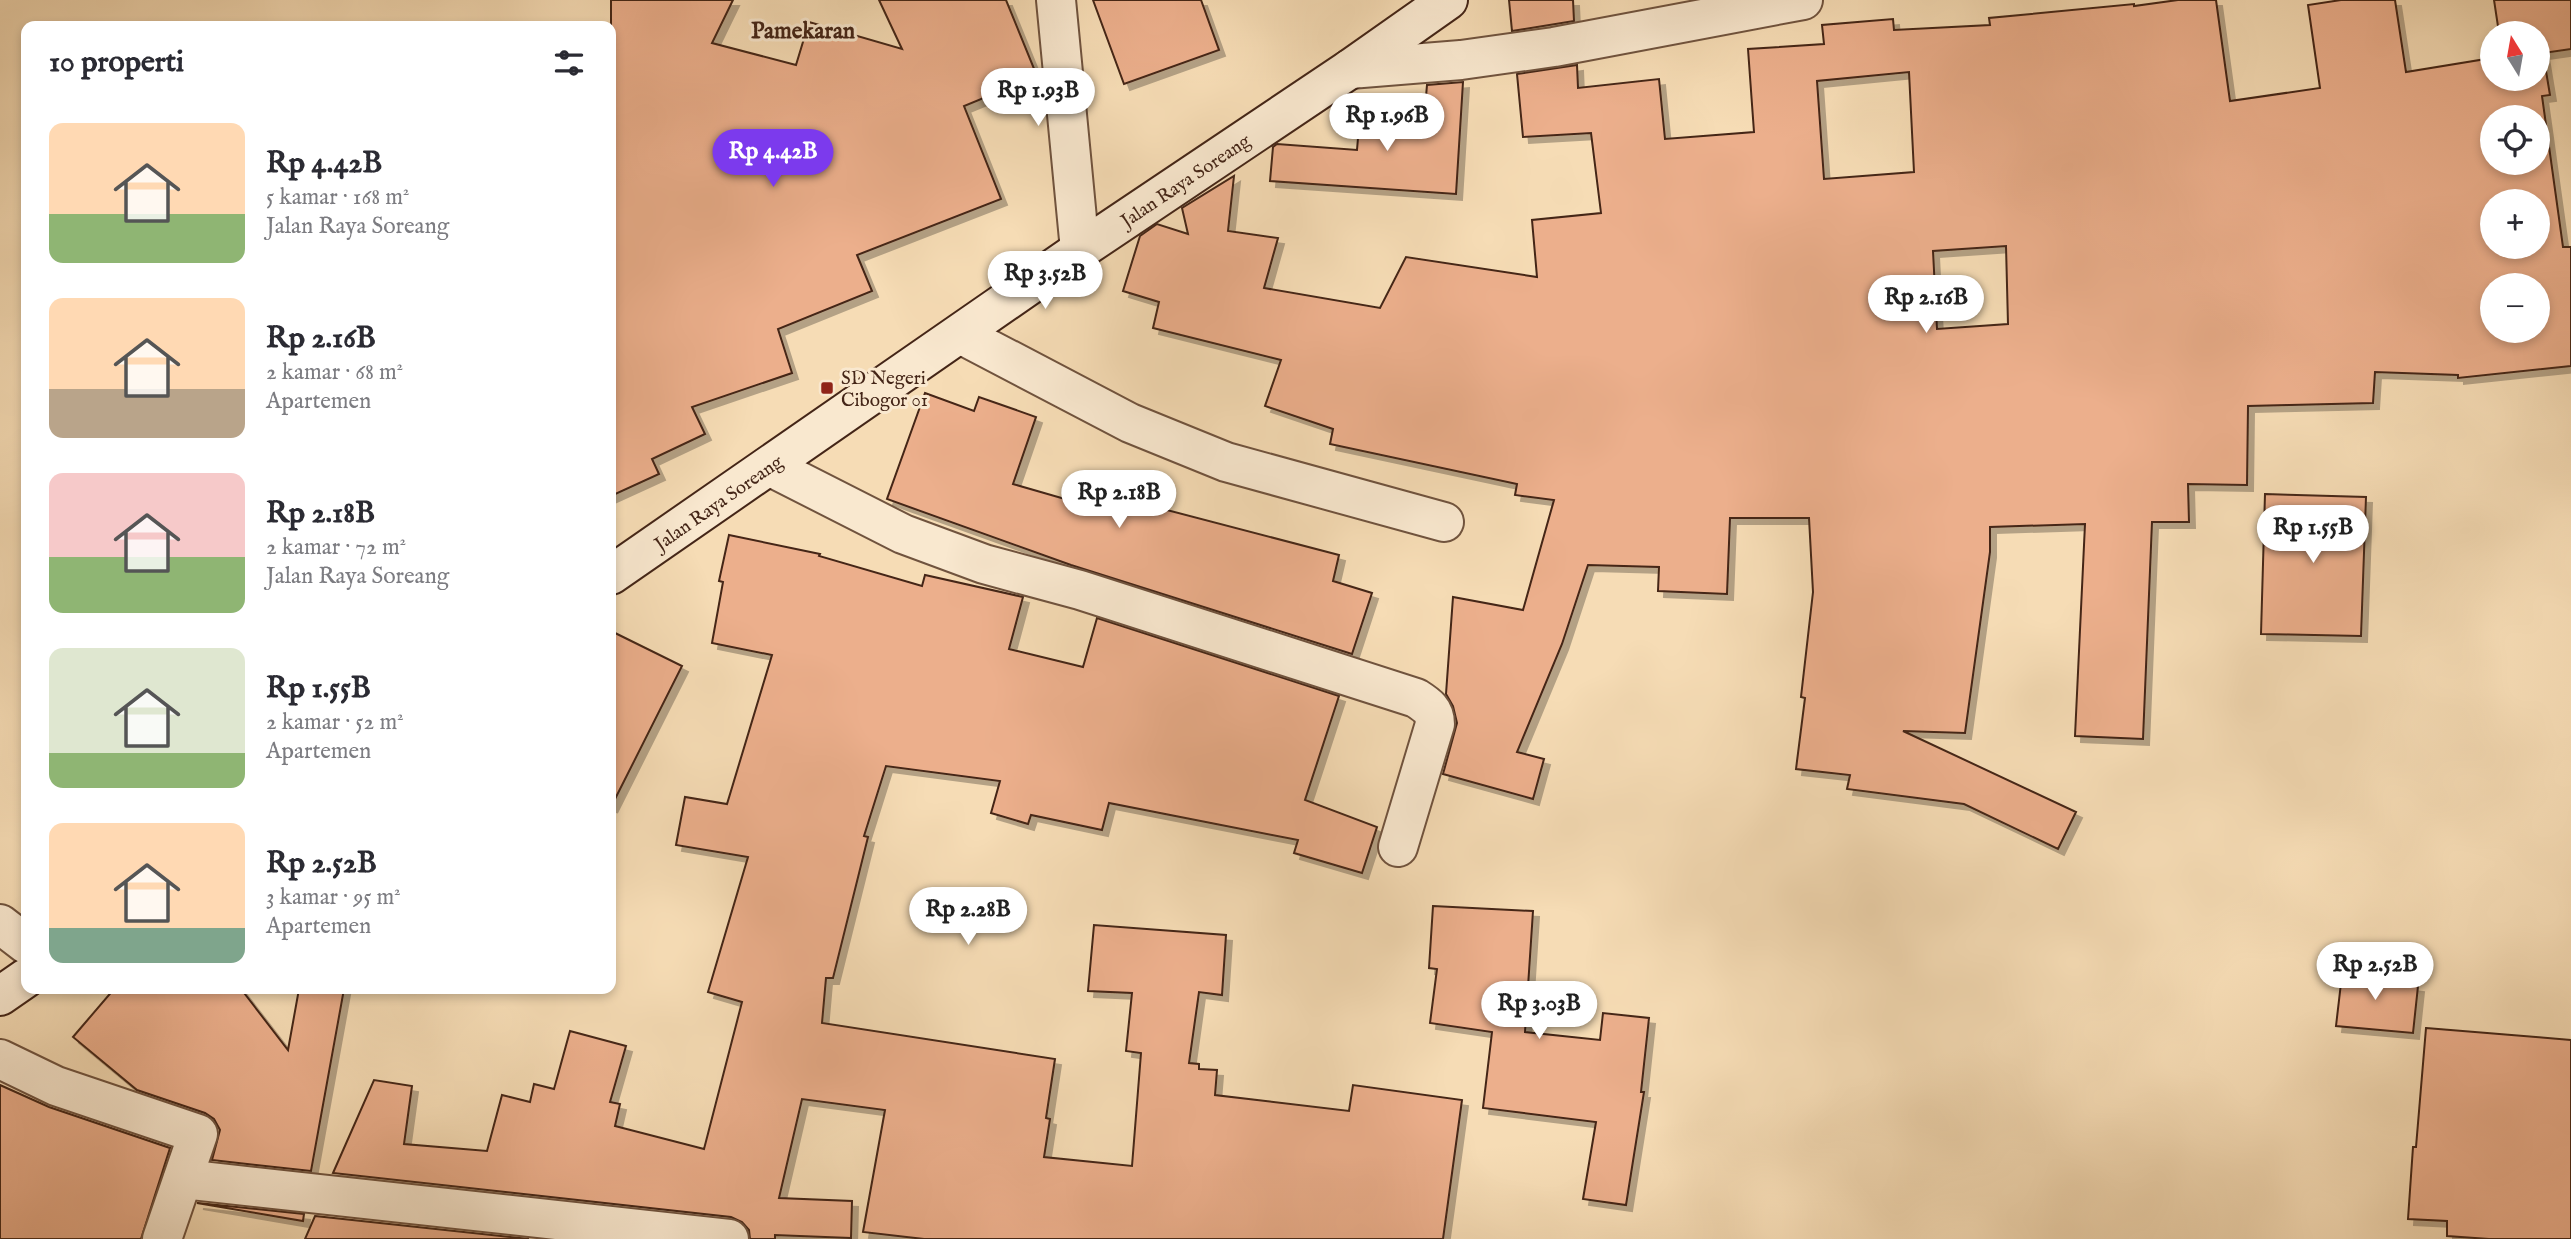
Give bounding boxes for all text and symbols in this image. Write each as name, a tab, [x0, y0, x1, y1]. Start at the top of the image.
district label: Pamekaran	[751, 17, 856, 46]
north arrow	[2480, 21, 2550, 91]
map controls	[2480, 21, 2550, 343]
text: 10 properti	[49, 44, 184, 82]
icon: filters	[550, 44, 588, 82]
pin: Rp 1.93B	[966, 68, 1110, 128]
text: Rp 1.93B	[997, 76, 1079, 105]
pin: Rp 1.96B	[1315, 94, 1459, 153]
text: Rp 1.96B	[1345, 101, 1429, 130]
button: locate	[2480, 105, 2550, 175]
street label: Jalan Raya Soreang	[1115, 129, 1256, 235]
pin: Rp 4.42B	[701, 130, 845, 189]
text: Rp 4.42B	[728, 137, 818, 166]
text: Rp 4.42B	[266, 145, 382, 183]
icon: home	[105, 151, 189, 235]
text: 5 kamar · 168 m²	[266, 183, 409, 212]
button: +	[2480, 189, 2550, 259]
text: Jalan Raya Soreang	[266, 212, 449, 241]
pin: Rp 3.52B	[973, 252, 1117, 311]
text: Rp 3.52B	[1004, 259, 1086, 288]
button: −	[2480, 273, 2550, 343]
pin: Rp 2.16B	[1854, 276, 1998, 335]
text: Rp 2.16B	[1884, 283, 1968, 312]
text: Rp 2.16B	[266, 320, 376, 358]
icon: home	[105, 326, 189, 410]
text: 2 kamar · 68 m²	[266, 358, 403, 387]
place label: SD Negeri Cibogor 01	[841, 367, 928, 413]
marker: SD Negeri Cibogor 01	[819, 380, 835, 396]
text: Apartemen	[266, 387, 371, 416]
street label: Jalan Raya Soreang	[649, 450, 789, 558]
pin: Rp 2.18B	[1047, 470, 1191, 530]
text: Rp 2.18B	[1077, 478, 1161, 507]
text: Rp 2.18B	[266, 495, 375, 533]
icon: home	[105, 501, 189, 585]
pin: Rp 1.55B	[2241, 505, 2385, 565]
text: Rp 1.55B	[2273, 513, 2353, 542]
text: 2 kamar · 72 m²	[266, 533, 406, 562]
text: Jalan Raya Soreang	[266, 562, 449, 591]
text: Rp 1.55B	[266, 670, 371, 708]
icon: home	[105, 676, 189, 760]
text: 2 kamar · 52 m²	[266, 708, 404, 737]
text: Apartemen	[266, 737, 371, 766]
text: Rp 2.52B	[266, 845, 377, 883]
icon: home	[105, 851, 189, 935]
text: 3 kamar · 95 m²	[266, 883, 401, 912]
pin: Rp 2.28B	[896, 888, 1040, 947]
text: Rp 2.28B	[925, 895, 1011, 924]
text: Apartemen	[266, 912, 371, 941]
pin: Rp 2.52B	[2303, 942, 2447, 1002]
text: Rp 2.52B	[2333, 950, 2417, 979]
pin: Rp 3.03B	[1467, 982, 1611, 1041]
text: Rp 3.03B	[1497, 989, 1581, 1018]

